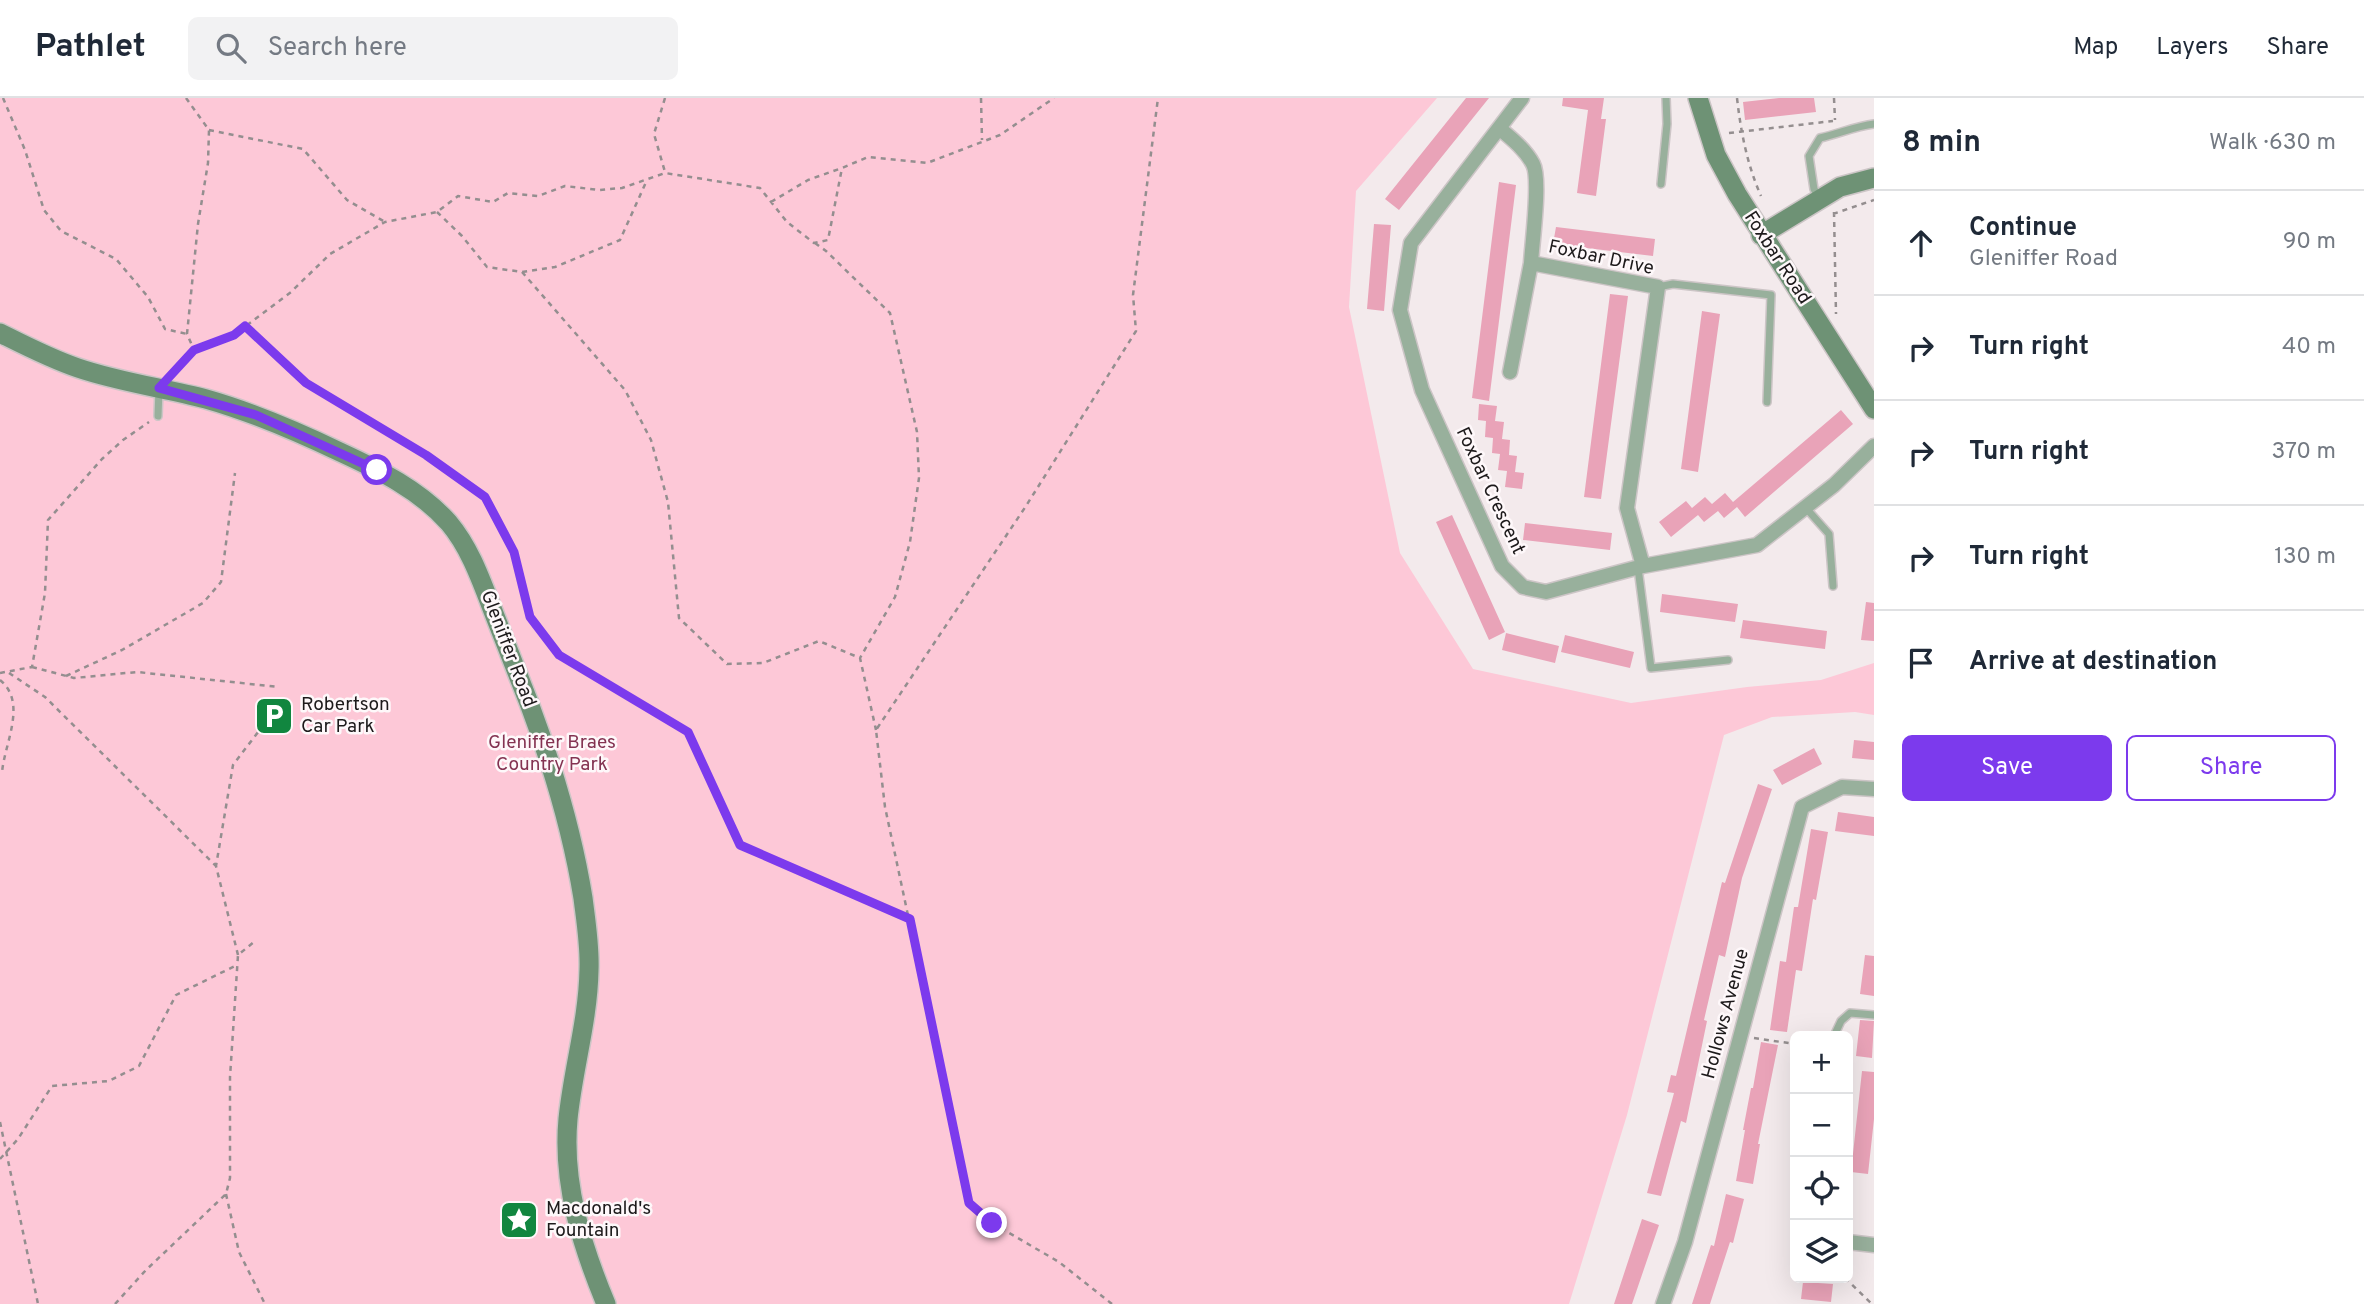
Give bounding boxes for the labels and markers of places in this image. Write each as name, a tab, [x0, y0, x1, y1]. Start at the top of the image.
place label: Robertson Car Park	[301, 693, 390, 739]
parking icon: Robertson Car Park	[253, 695, 295, 737]
place label: Macdonald's Fountain	[546, 1197, 651, 1243]
place icon: Macdonald's Fountain	[498, 1199, 540, 1241]

